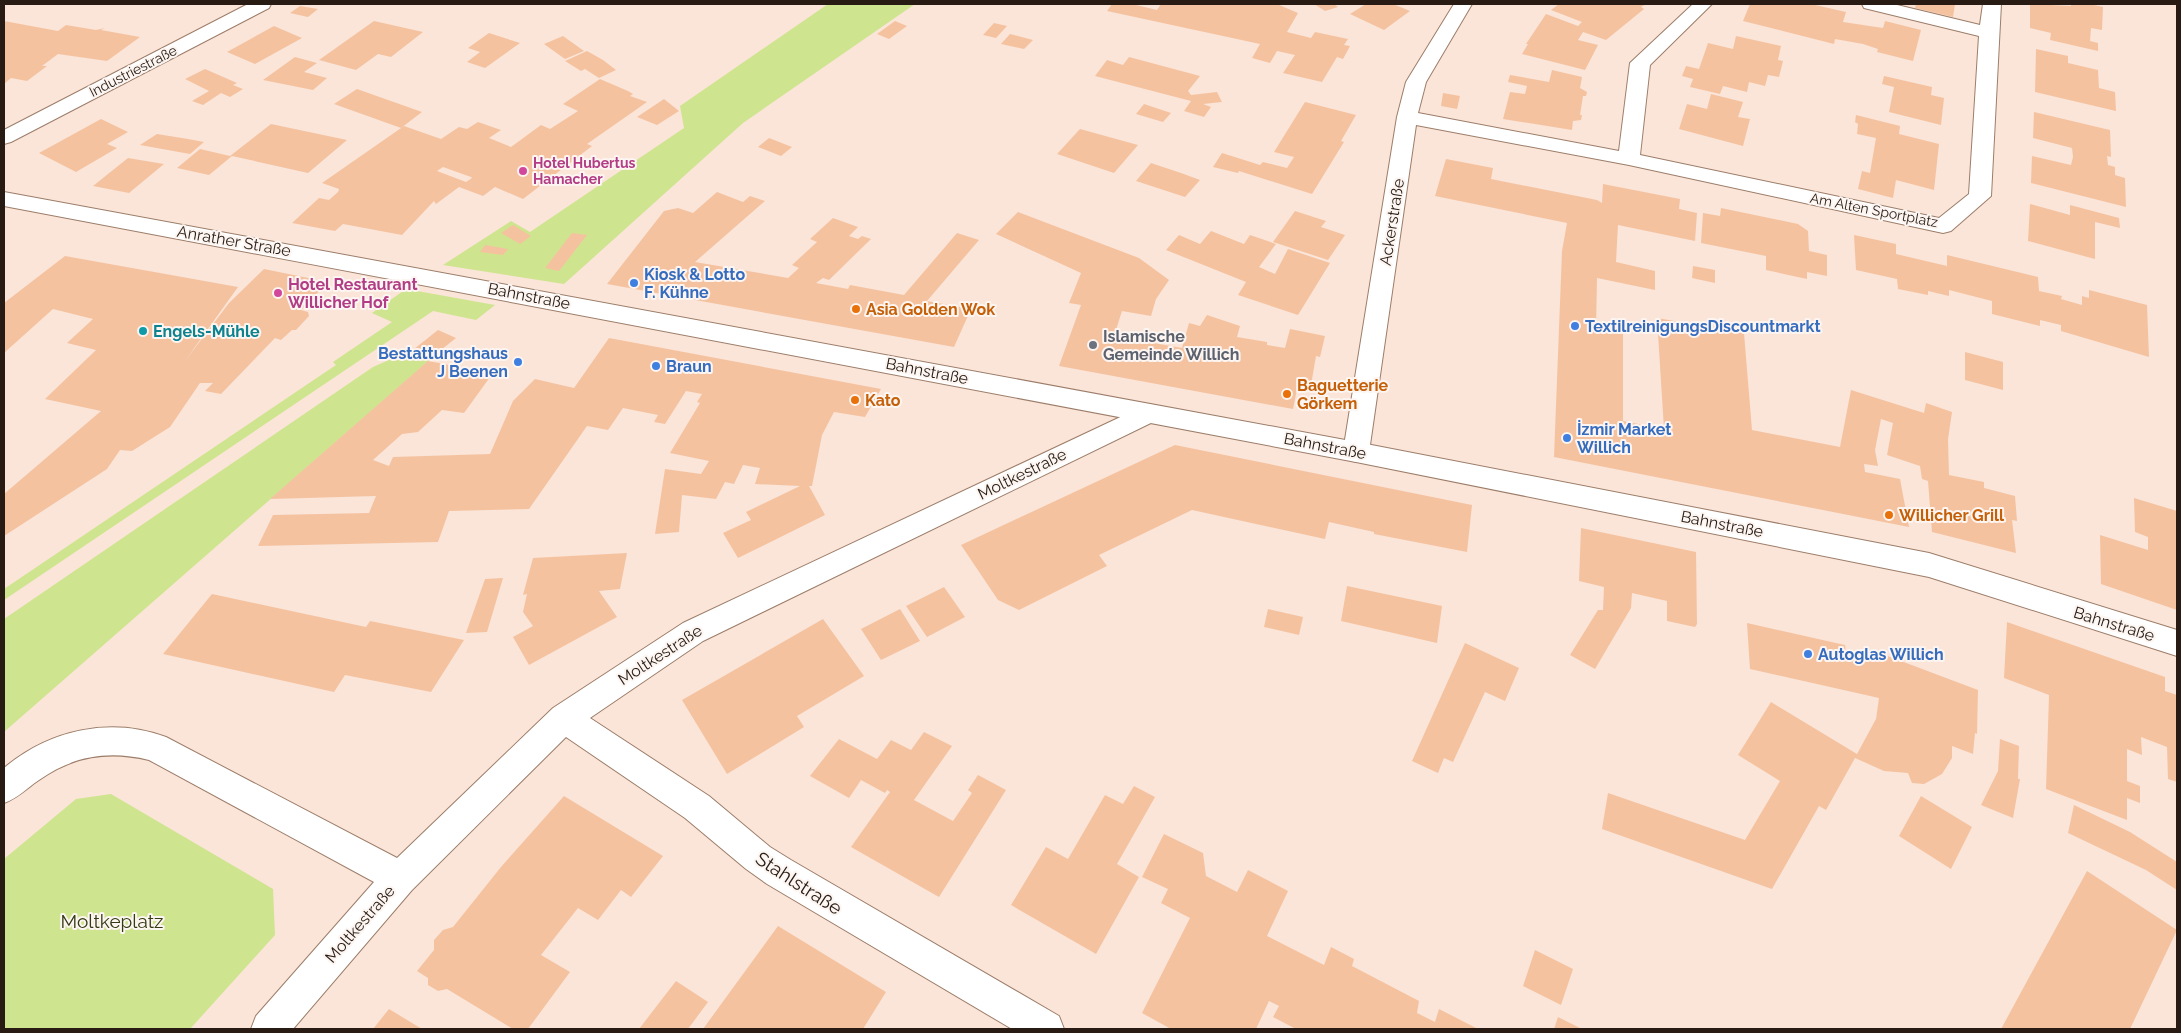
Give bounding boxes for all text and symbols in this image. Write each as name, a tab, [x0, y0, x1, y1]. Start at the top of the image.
street label: Industriestraße	[87, 42, 179, 100]
place label: Hotel Hubertus Hamacher	[533, 155, 636, 187]
marker: Hotel Hubertus Hamacher	[517, 165, 529, 177]
street label: Ackerstraße	[1376, 177, 1408, 267]
street label: Am Alten Sportplatz	[1809, 190, 1939, 230]
street label: Anrather Straße	[176, 222, 292, 260]
place label: Kiosk & Lotto F. Kühne	[644, 265, 745, 302]
place label: Hotel Restaurant Willicher Hof	[288, 275, 418, 312]
marker: Kiosk & Lotto F. Kühne	[628, 277, 640, 289]
street label: Bahnstraße	[486, 279, 572, 313]
marker: Hotel Restaurant Willicher Hof	[272, 287, 284, 299]
place label: Asia Golden Wok	[866, 300, 995, 319]
marker: Asia Golden Wok	[850, 303, 862, 315]
place label: TextilreinigungsDiscountmarkt	[1585, 317, 1821, 336]
marker: TextilreinigungsDiscountmarkt	[1569, 320, 1581, 332]
place label: Engels-Mühle	[153, 322, 260, 341]
marker: Engels-Mühle	[137, 325, 149, 337]
place label: Islamische Gemeinde Willich	[1103, 327, 1239, 364]
marker: Islamische Gemeinde Willich	[1087, 339, 1099, 351]
place label: Bestattungshaus J Beenen	[378, 344, 508, 381]
street label: Bahnstraße	[884, 354, 970, 388]
marker: Bestattungshaus J Beenen	[512, 356, 524, 368]
place label: Braun	[666, 357, 712, 376]
marker: Braun	[650, 360, 662, 372]
place label: Baguetterie Görkem	[1297, 376, 1389, 413]
marker: Baguetterie Görkem	[1281, 388, 1293, 400]
place label: Kato	[865, 391, 901, 410]
marker: Kato	[849, 394, 861, 406]
place label: İzmir Market Willich	[1577, 419, 1671, 457]
street label: Bahnstraße	[1282, 429, 1368, 463]
marker: İzmir Market Willich	[1561, 432, 1573, 444]
street label: Moltkestraße	[975, 444, 1069, 504]
place label: Willicher Grill	[1899, 506, 2005, 525]
street label: Bahnstraße	[1679, 507, 1765, 541]
marker: Willicher Grill	[1883, 509, 1895, 521]
street label: Bahnstraße	[2071, 603, 2157, 645]
street label: Moltkestraße	[614, 621, 706, 689]
place label: Autoglas Willich	[1818, 645, 1944, 664]
marker: Autoglas Willich	[1802, 648, 1814, 660]
street label: Stahlstraße	[752, 847, 846, 919]
street label: Moltkestraße	[321, 881, 399, 967]
park label: Moltkeplatz	[61, 910, 163, 932]

